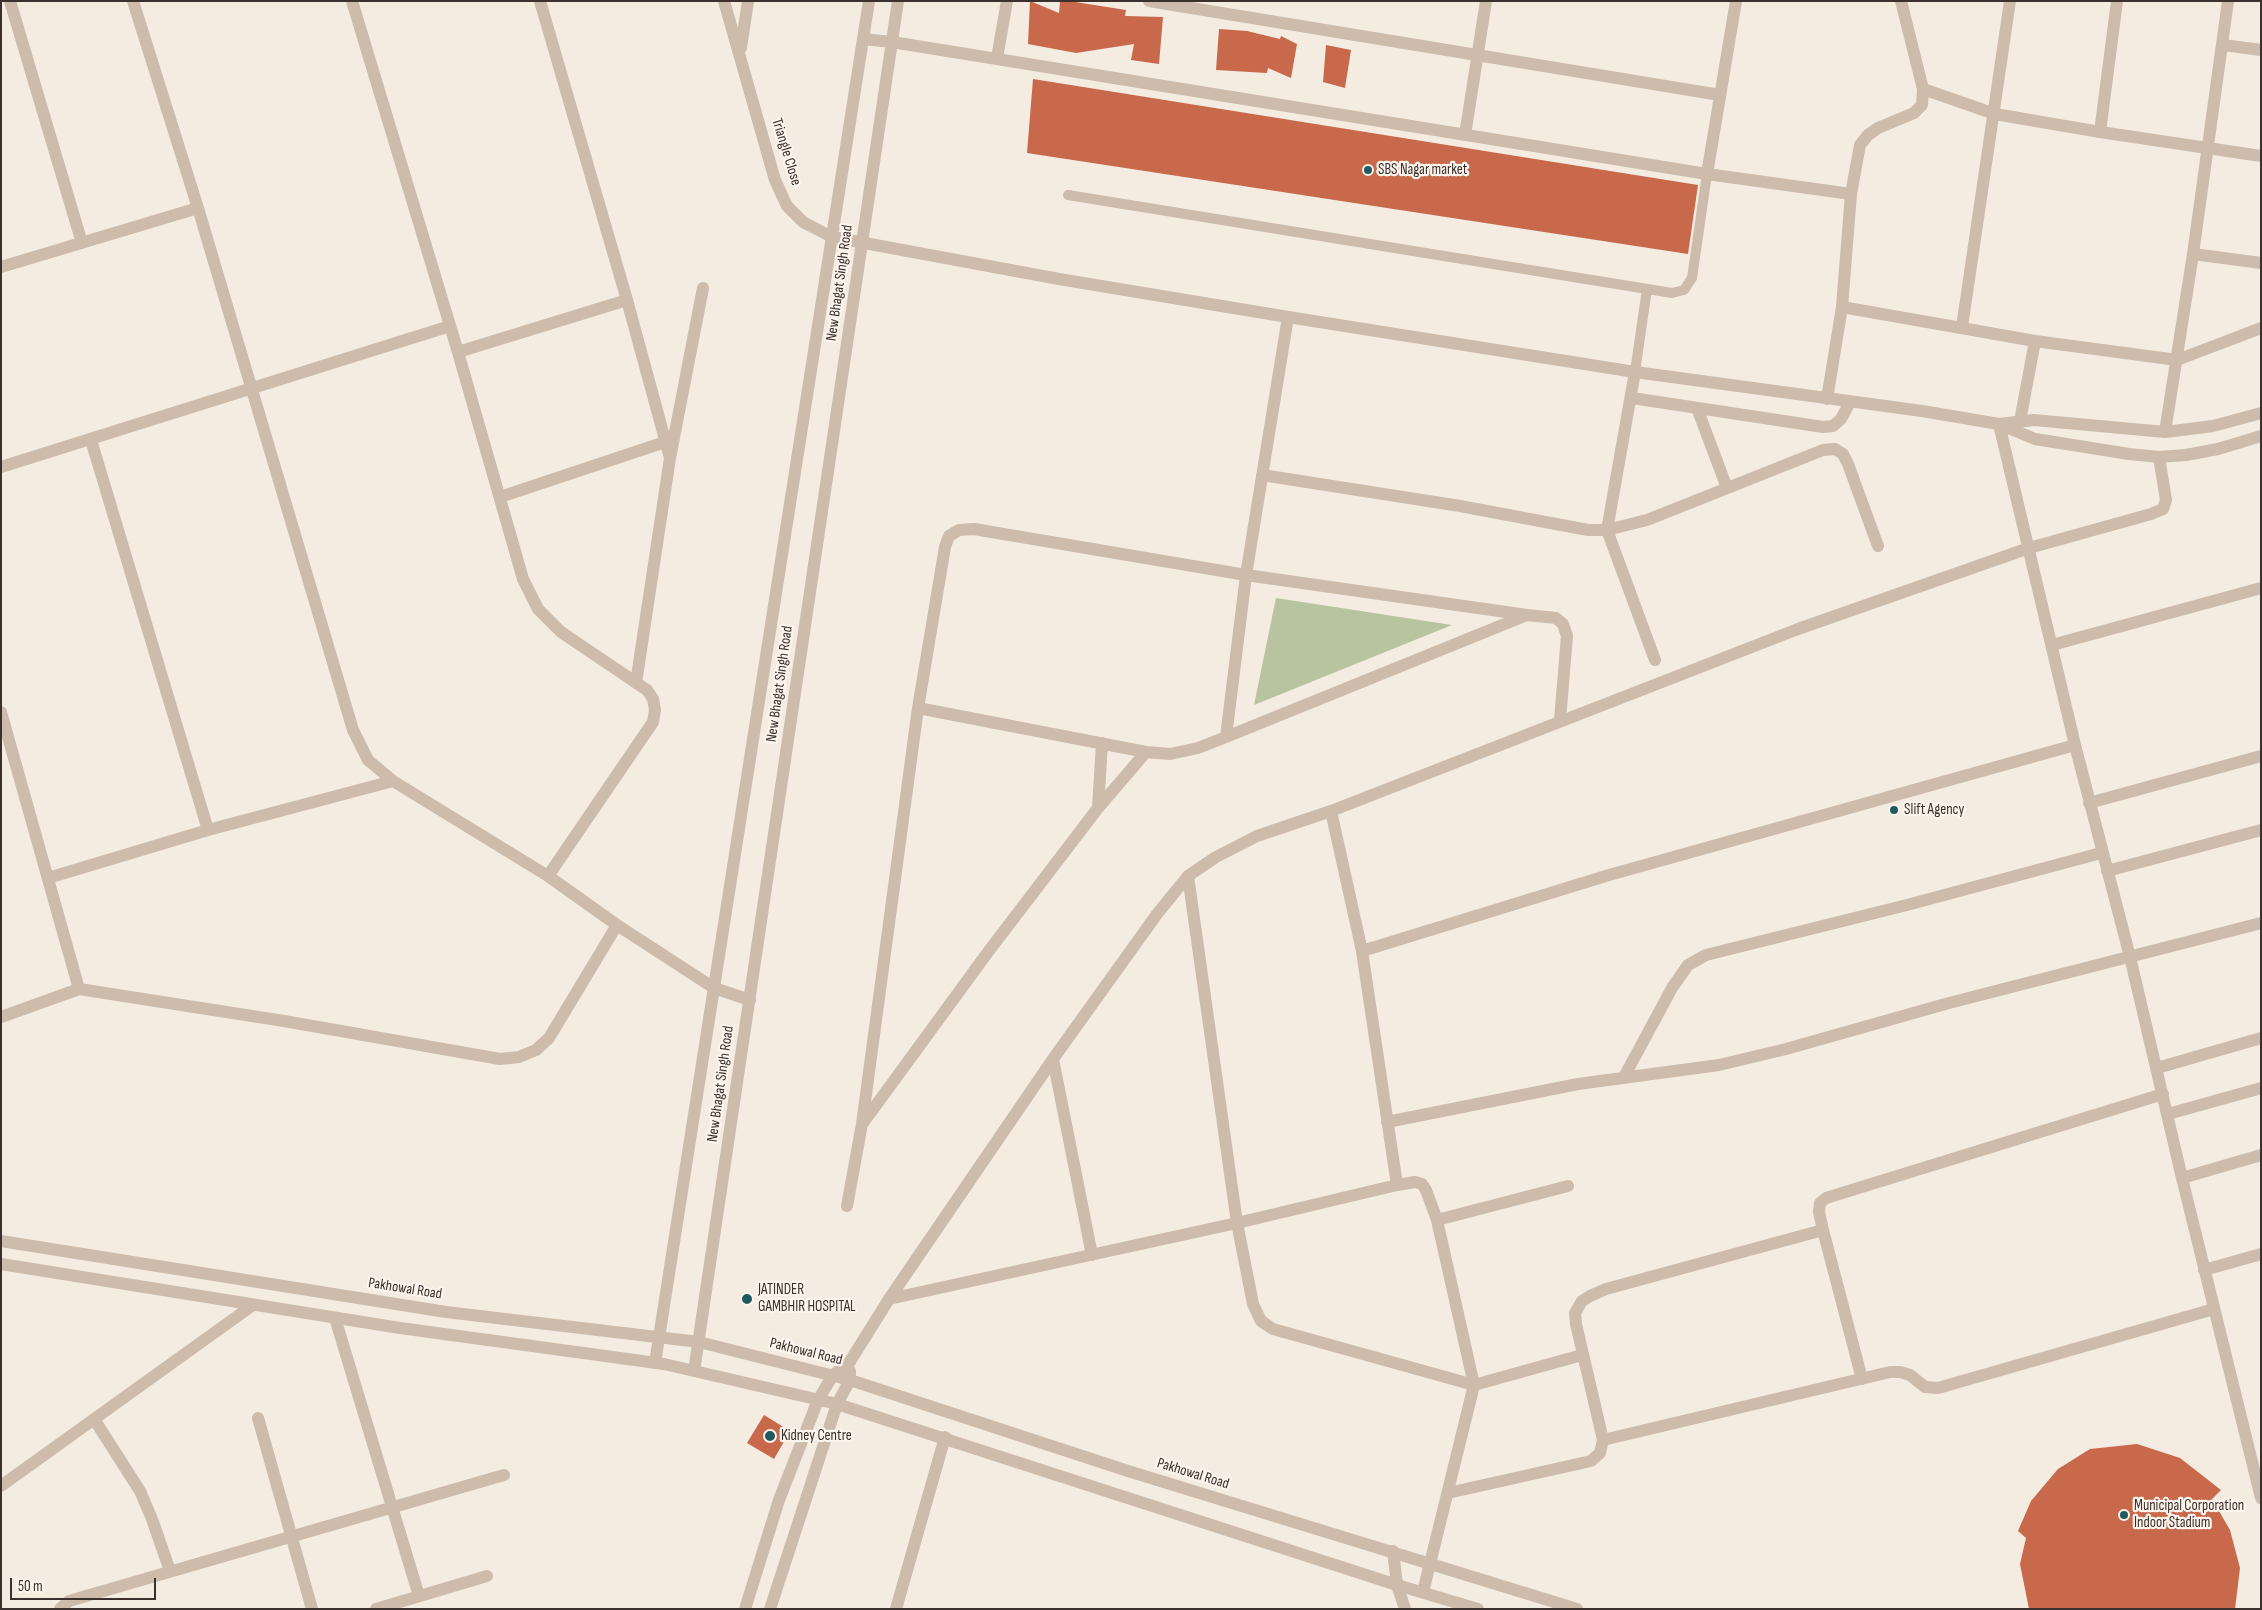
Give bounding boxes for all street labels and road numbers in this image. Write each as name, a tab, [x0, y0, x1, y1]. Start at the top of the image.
street label: Triangle Close	[767, 116, 805, 188]
street label: New Bhagat Singh Road	[823, 224, 857, 342]
street label: New Bhagat Singh Road	[763, 625, 797, 743]
street label: New Bhagat Singh Road	[704, 1025, 738, 1143]
street label: Pakhowal Road	[367, 1274, 443, 1304]
street label: Pakhowal Road	[768, 1334, 844, 1370]
street label: Pakhowal Road	[1155, 1455, 1231, 1493]

